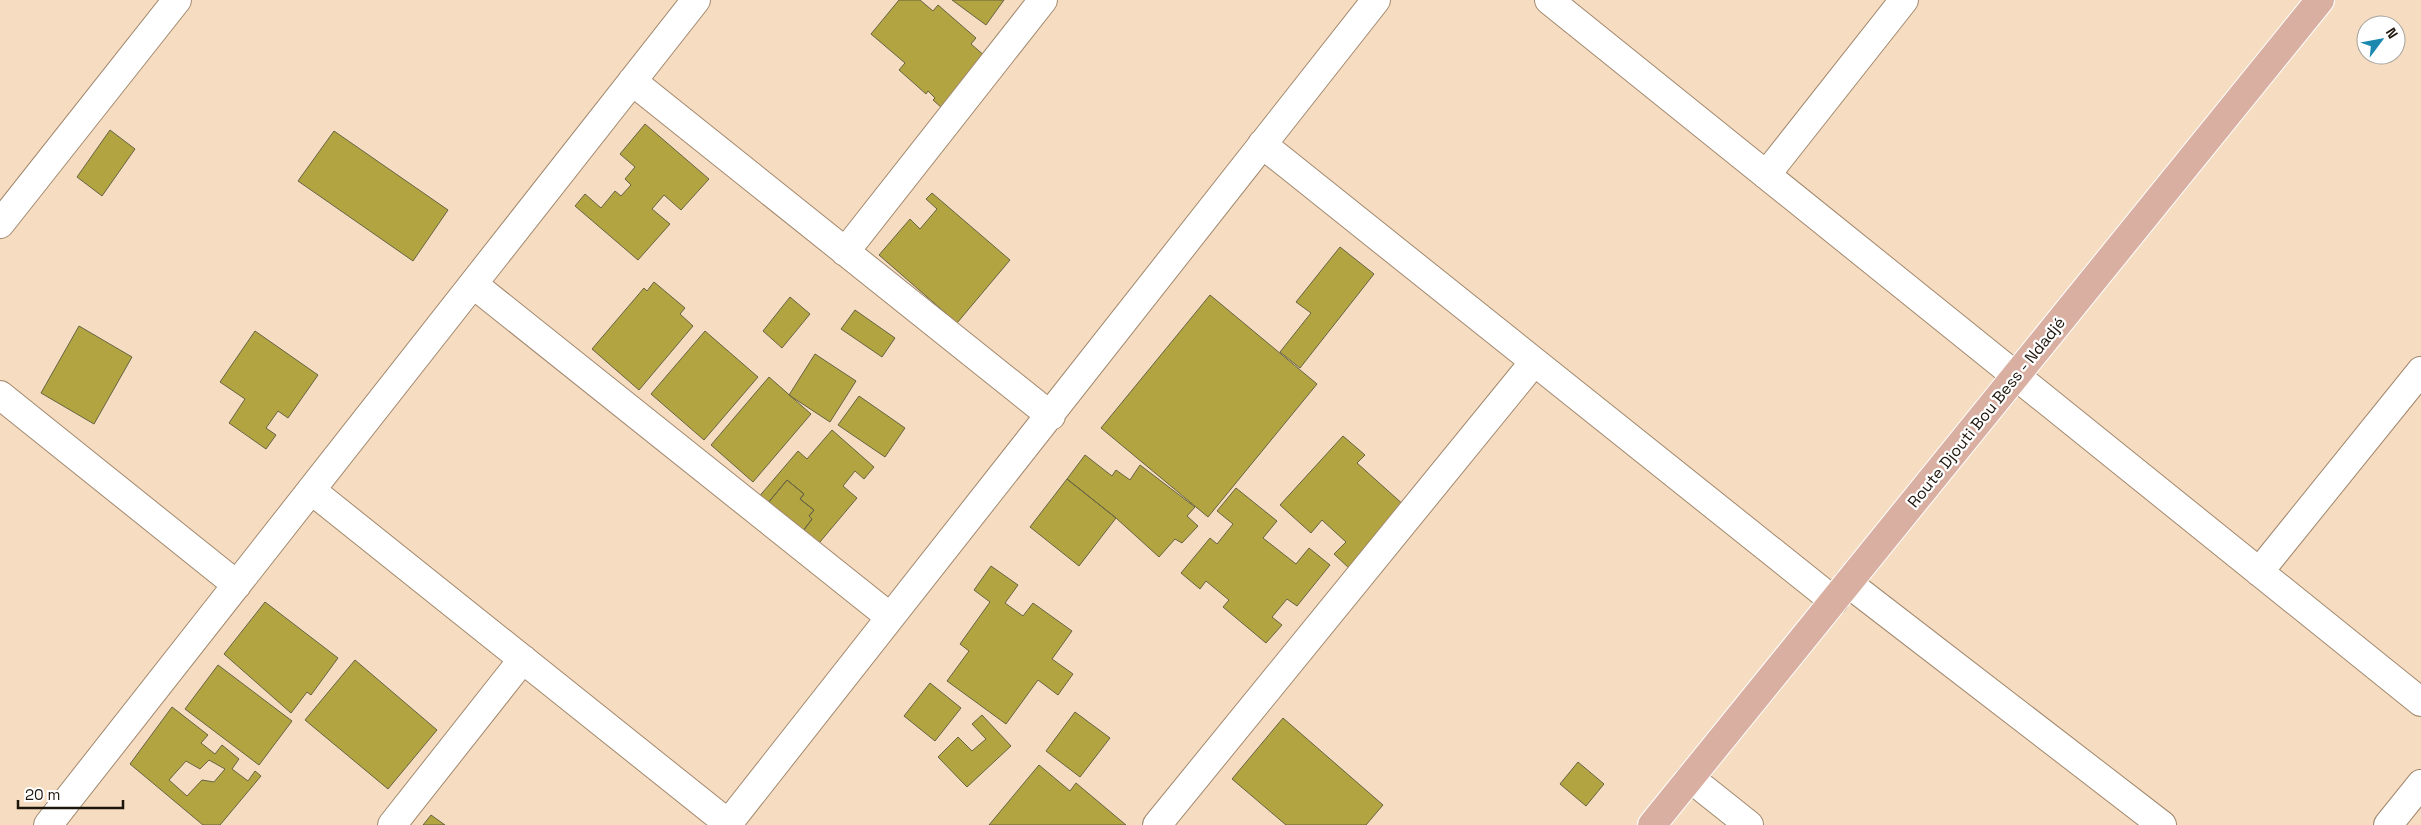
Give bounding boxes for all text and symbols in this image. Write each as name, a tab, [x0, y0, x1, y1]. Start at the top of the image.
north arrow	[2356, 15, 2406, 65]
text: N	[2382, 24, 2402, 42]
street label: Route Djouti Bou Bess - Ndadjé	[1903, 313, 2070, 512]
scale bar	[18, 778, 122, 810]
text: 20 m	[25, 785, 60, 804]

